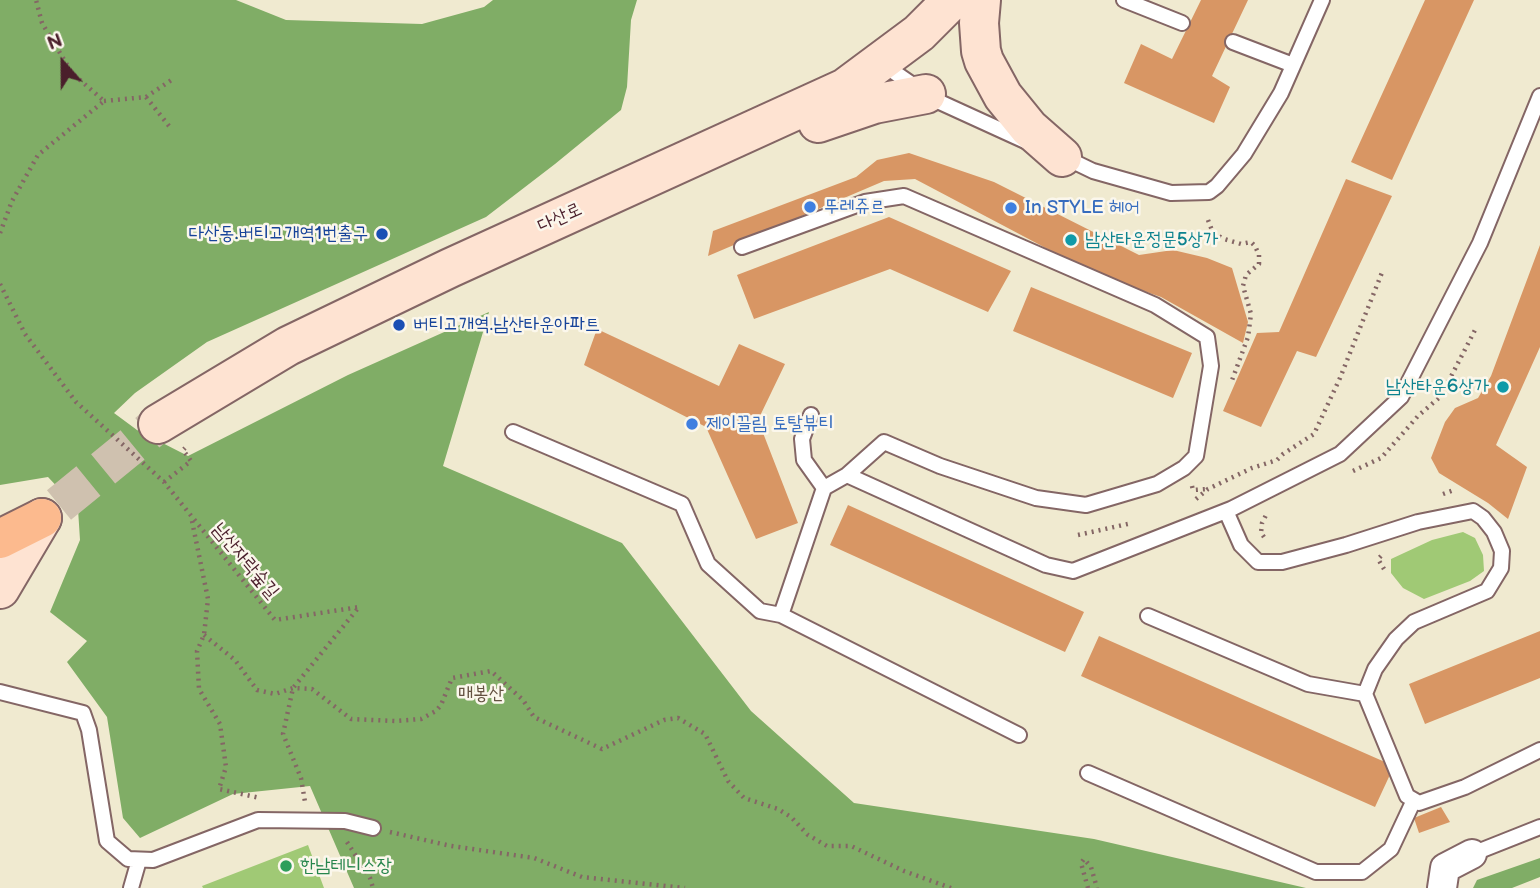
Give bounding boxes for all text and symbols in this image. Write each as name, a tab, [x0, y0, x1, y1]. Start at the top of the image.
north arrow	[28, 28, 98, 98]
text: N	[45, 30, 66, 56]
place label: 뚜레쥬르	[824, 196, 885, 218]
place label: In STYLE 헤어	[1025, 197, 1140, 219]
street label: 다산로	[534, 198, 586, 238]
marker: 뚜레쥬르	[802, 199, 818, 215]
marker: In STYLE 헤어	[1003, 200, 1019, 216]
place label: 다산동.버티고개역1번출구	[189, 223, 368, 245]
marker: 다산동.버티고개역1번출구	[374, 226, 390, 242]
place label: 남산타운정문5상가	[1085, 229, 1218, 251]
marker: 남산타운정문5상가	[1063, 232, 1079, 248]
place label: 버티고개역.남산타운아파트	[413, 314, 600, 336]
marker: 버티고개역.남산타운아파트	[391, 317, 407, 333]
place label: 남산타운6상가	[1386, 376, 1489, 398]
marker: 남산타운6상가	[1495, 379, 1511, 395]
place label: 제이끌림 토탈뷰티	[706, 413, 833, 435]
marker: 제이끌림 토탈뷰티	[684, 416, 700, 432]
street label: 남산자락숲길	[207, 519, 283, 603]
park label: 매봉산	[458, 683, 504, 705]
place label: 한남테니스장	[300, 855, 392, 877]
marker: 한남테니스장	[278, 858, 294, 874]

